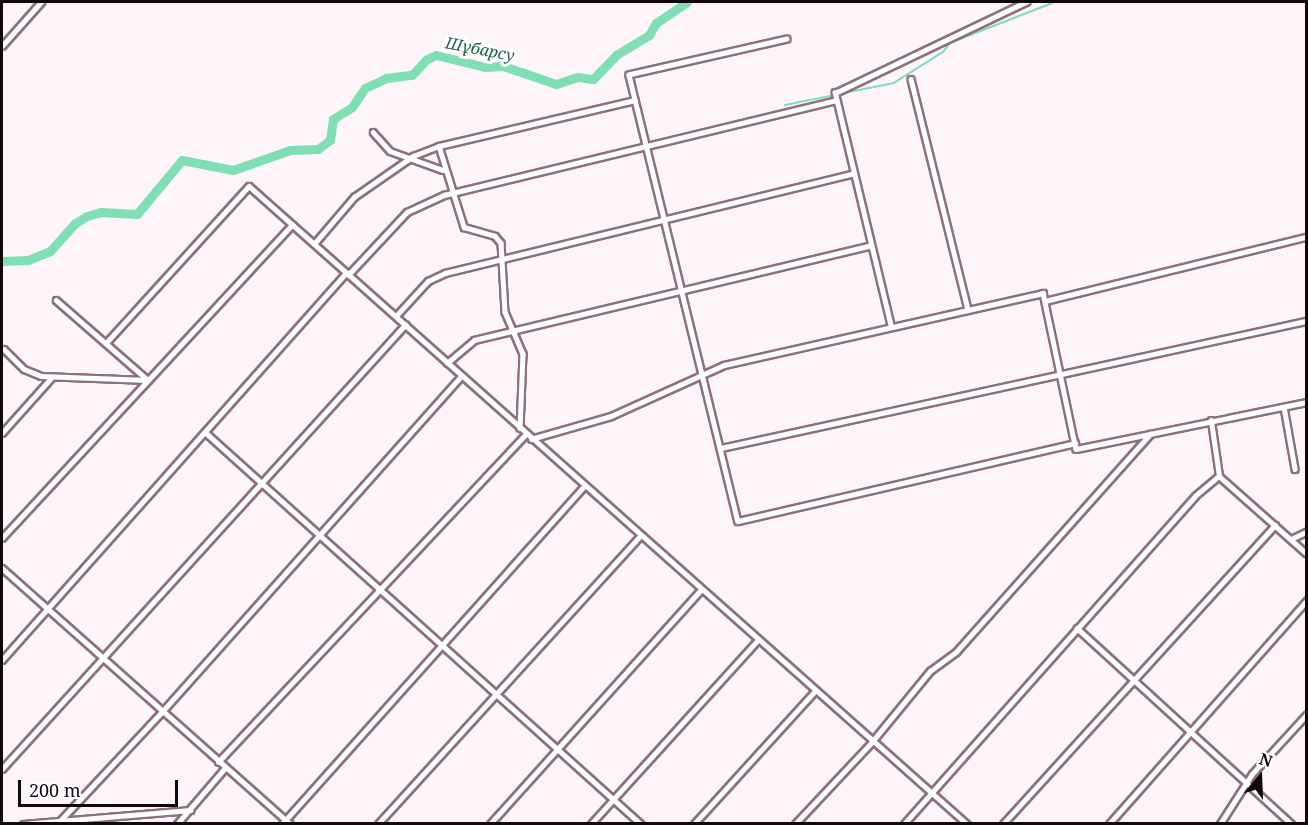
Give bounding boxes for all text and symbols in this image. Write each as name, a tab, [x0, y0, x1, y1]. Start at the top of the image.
water label: Шұбарсу	[444, 33, 516, 65]
north arrow	[1230, 747, 1290, 807]
text: N	[1256, 748, 1275, 772]
scale bar	[21, 768, 182, 806]
text: 200 m	[29, 778, 81, 802]

